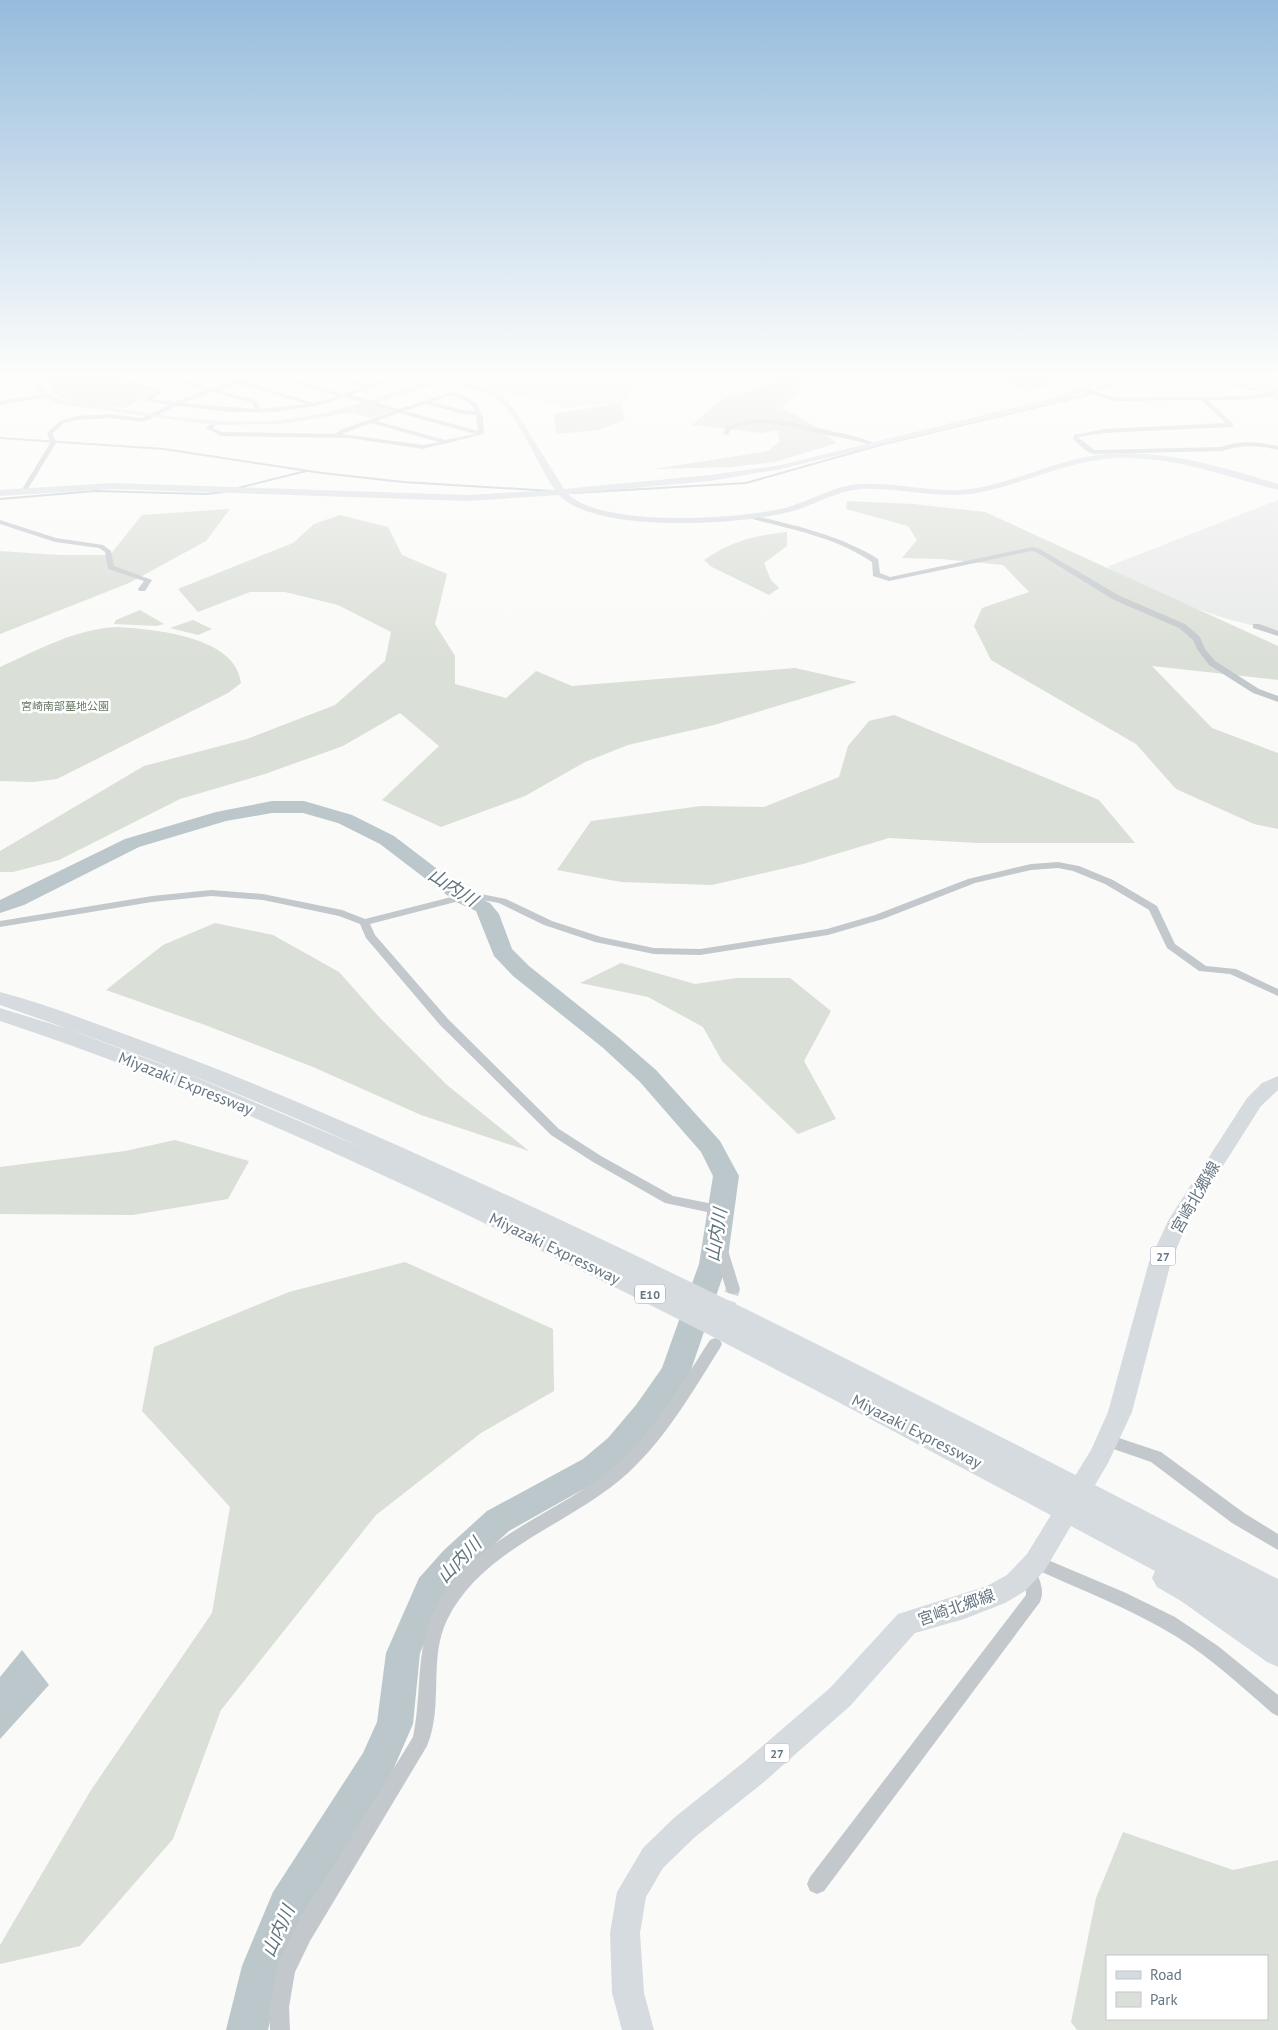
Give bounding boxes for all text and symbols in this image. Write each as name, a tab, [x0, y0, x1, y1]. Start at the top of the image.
park label: 宮崎南部墓地公園	[21, 699, 109, 713]
water label: 山内川	[424, 863, 484, 912]
street label: Miyazaki Expressway	[116, 1047, 257, 1119]
street label: 宮崎北郷線	[1166, 1157, 1224, 1237]
water label: 山内川	[700, 1205, 732, 1263]
street label: Miyazaki Expressway	[486, 1208, 624, 1289]
road number: 27	[1150, 1246, 1176, 1266]
road number: E10	[635, 1285, 665, 1304]
street label: Miyazaki Expressway	[849, 1390, 986, 1473]
water label: 山内川	[432, 1531, 487, 1587]
street label: 宮崎北郷線	[915, 1585, 997, 1629]
road number: 27	[764, 1744, 790, 1762]
water label: 山内川	[257, 1900, 300, 1960]
legend	[1106, 1955, 1268, 2020]
text: Road	[1150, 1965, 1182, 1984]
text: Park	[1150, 1990, 1178, 2009]

